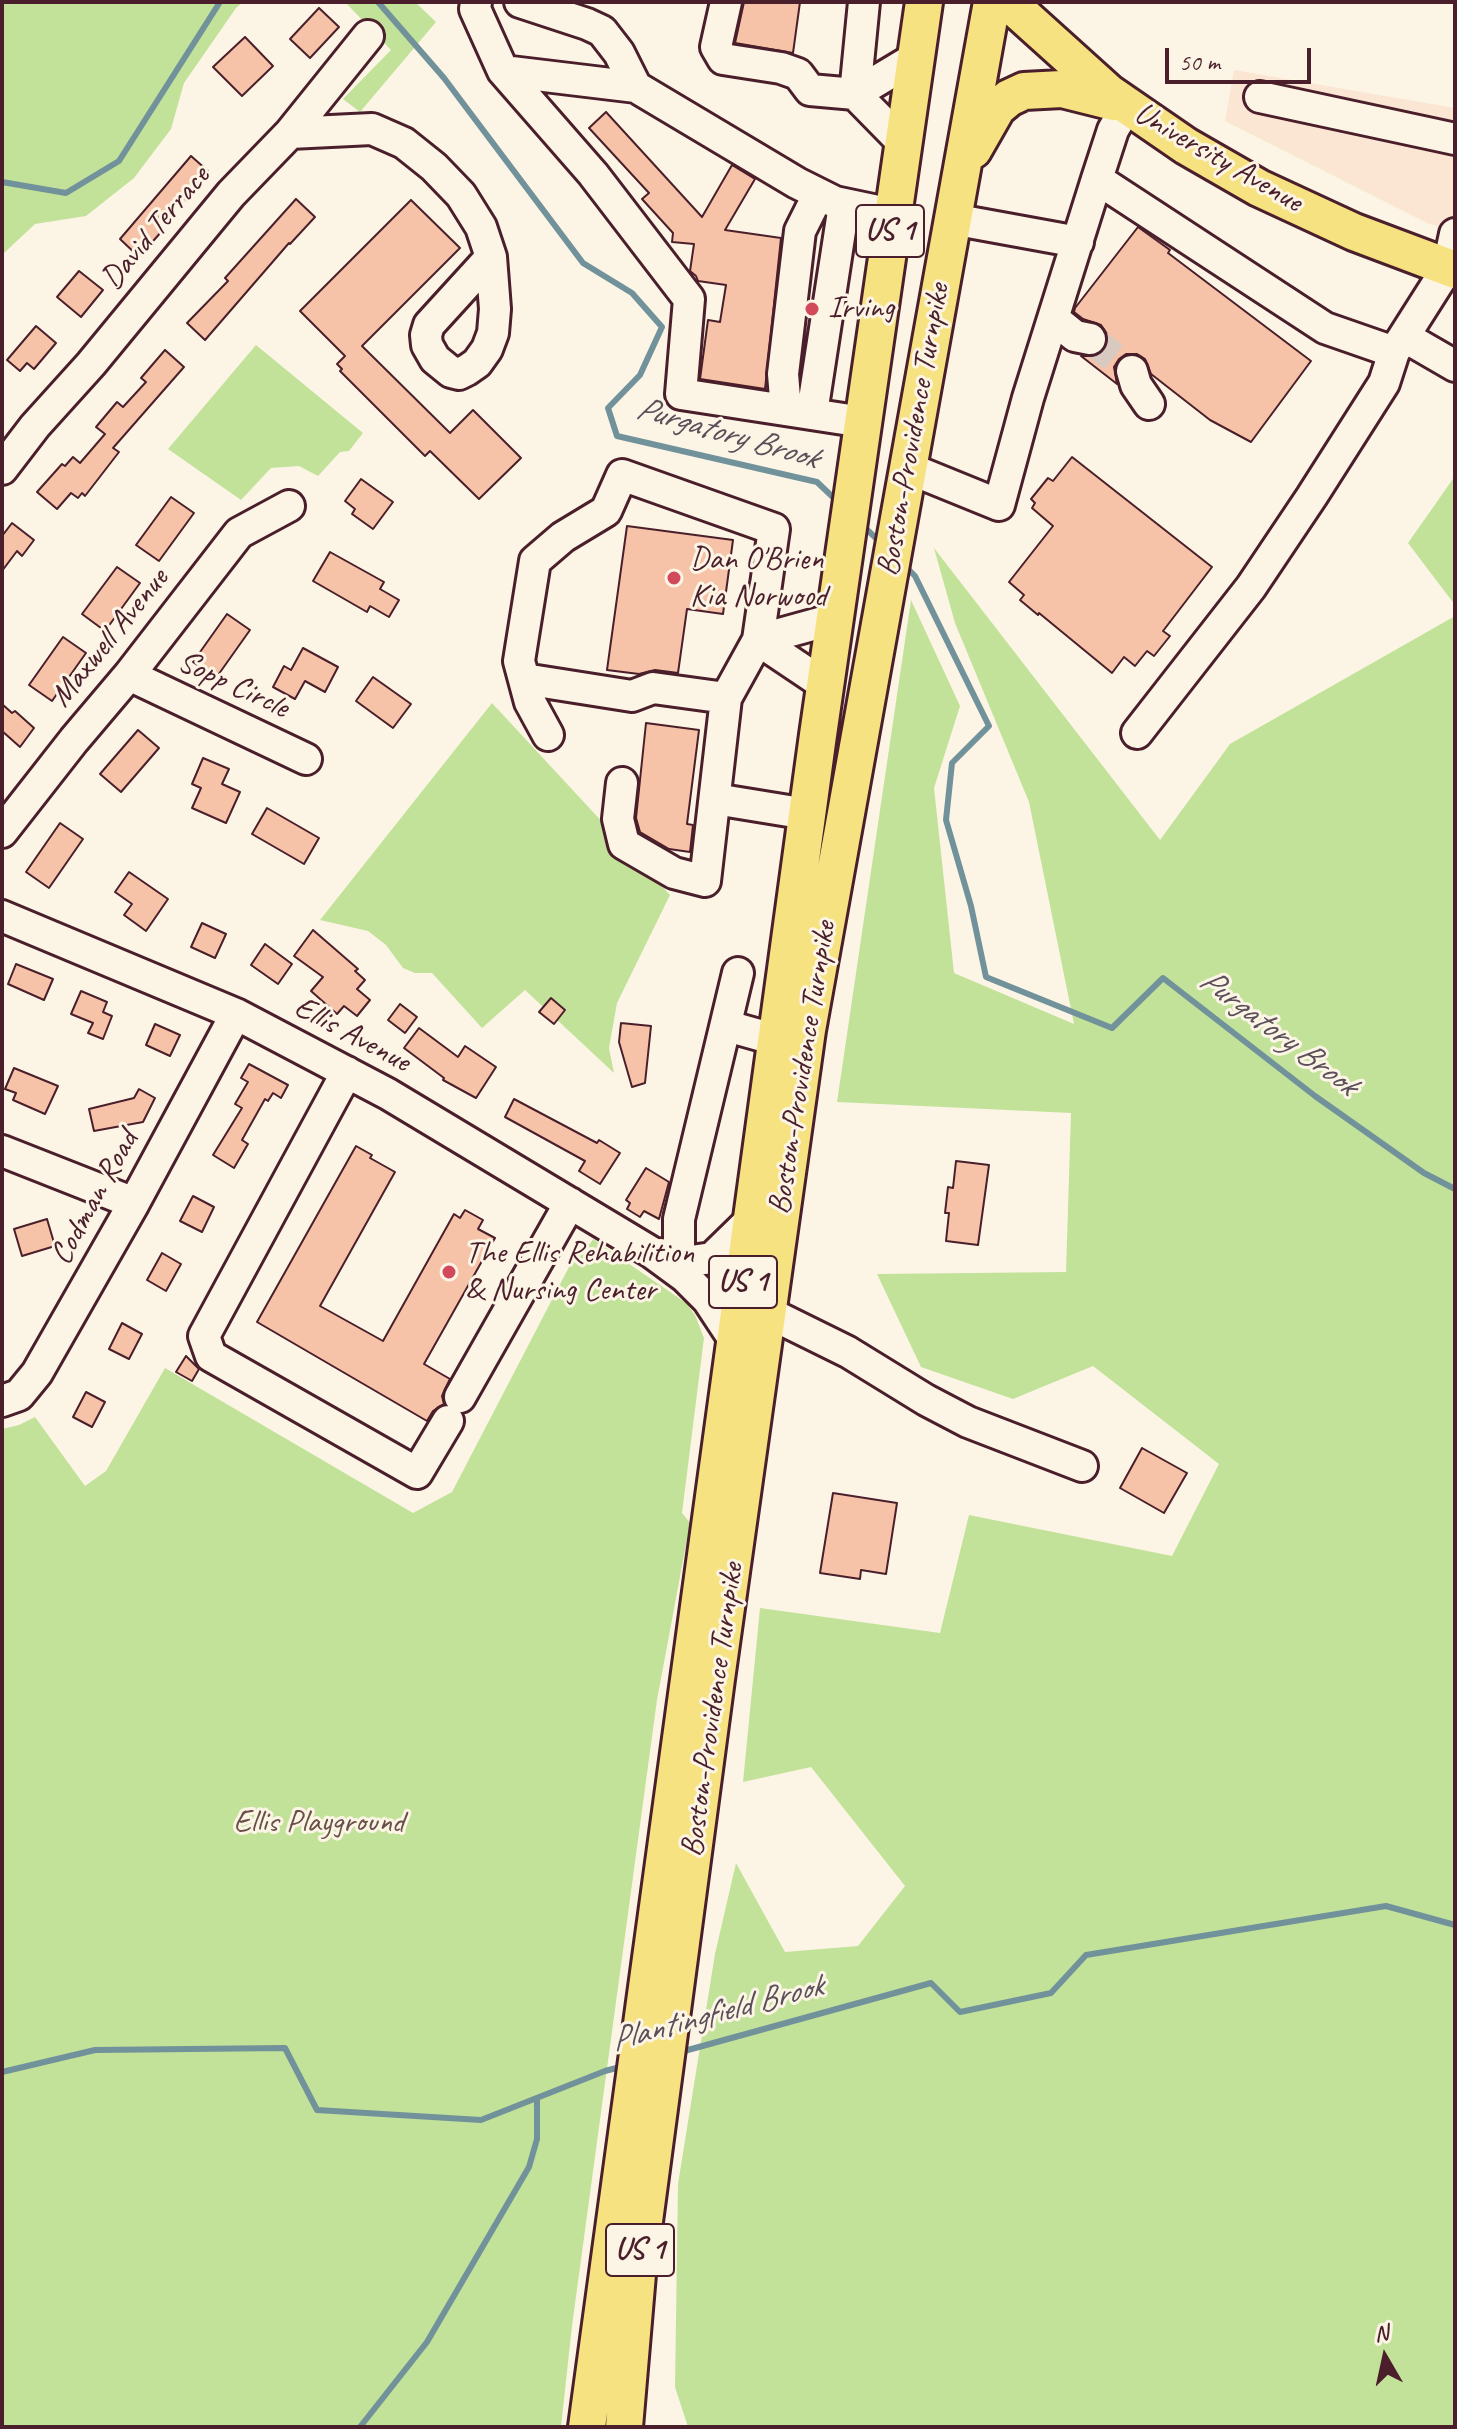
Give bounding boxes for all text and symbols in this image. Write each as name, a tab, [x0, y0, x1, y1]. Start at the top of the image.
scale bar	[1169, 32, 1315, 82]
text: 50 m	[1179, 47, 1220, 77]
street label: University Avenue	[1127, 94, 1309, 222]
street label: David Terrace	[93, 159, 219, 297]
road number: US 1	[856, 205, 924, 257]
street label: Boston-Providence Turnpike	[869, 281, 959, 579]
place label: Irving	[828, 290, 894, 328]
marker: Irving	[803, 300, 821, 318]
water label: Purgatory Brook	[632, 389, 822, 479]
place label: Dan O'Brien Kia Norwood	[690, 541, 827, 616]
street label: Maxwell Avenue	[43, 561, 177, 715]
marker: Dan O'Brien Kia Norwood	[665, 569, 683, 587]
street label: Sopp Circle	[171, 643, 295, 727]
street label: Boston-Providence Turnpike	[761, 919, 845, 1217]
water label: Purgatory Brook	[1191, 960, 1365, 1106]
street label: Ellis Avenue	[287, 988, 417, 1082]
street label: Codman Road	[43, 1124, 147, 1272]
place label: The Ellis Rehabilition & Nursing Center	[465, 1235, 694, 1310]
road number: US 1	[709, 1256, 777, 1308]
marker: The Ellis Rehabilition & Nursing Center	[440, 1263, 458, 1281]
street label: Boston-Providence Turnpike	[673, 1561, 753, 1859]
park label: Ellis Playground	[234, 1804, 404, 1842]
water label: Plantingfield Brook	[607, 1966, 827, 2062]
road number: US 1	[606, 2224, 674, 2276]
north arrow	[1345, 2317, 1425, 2397]
text: N	[1372, 2318, 1390, 2348]

